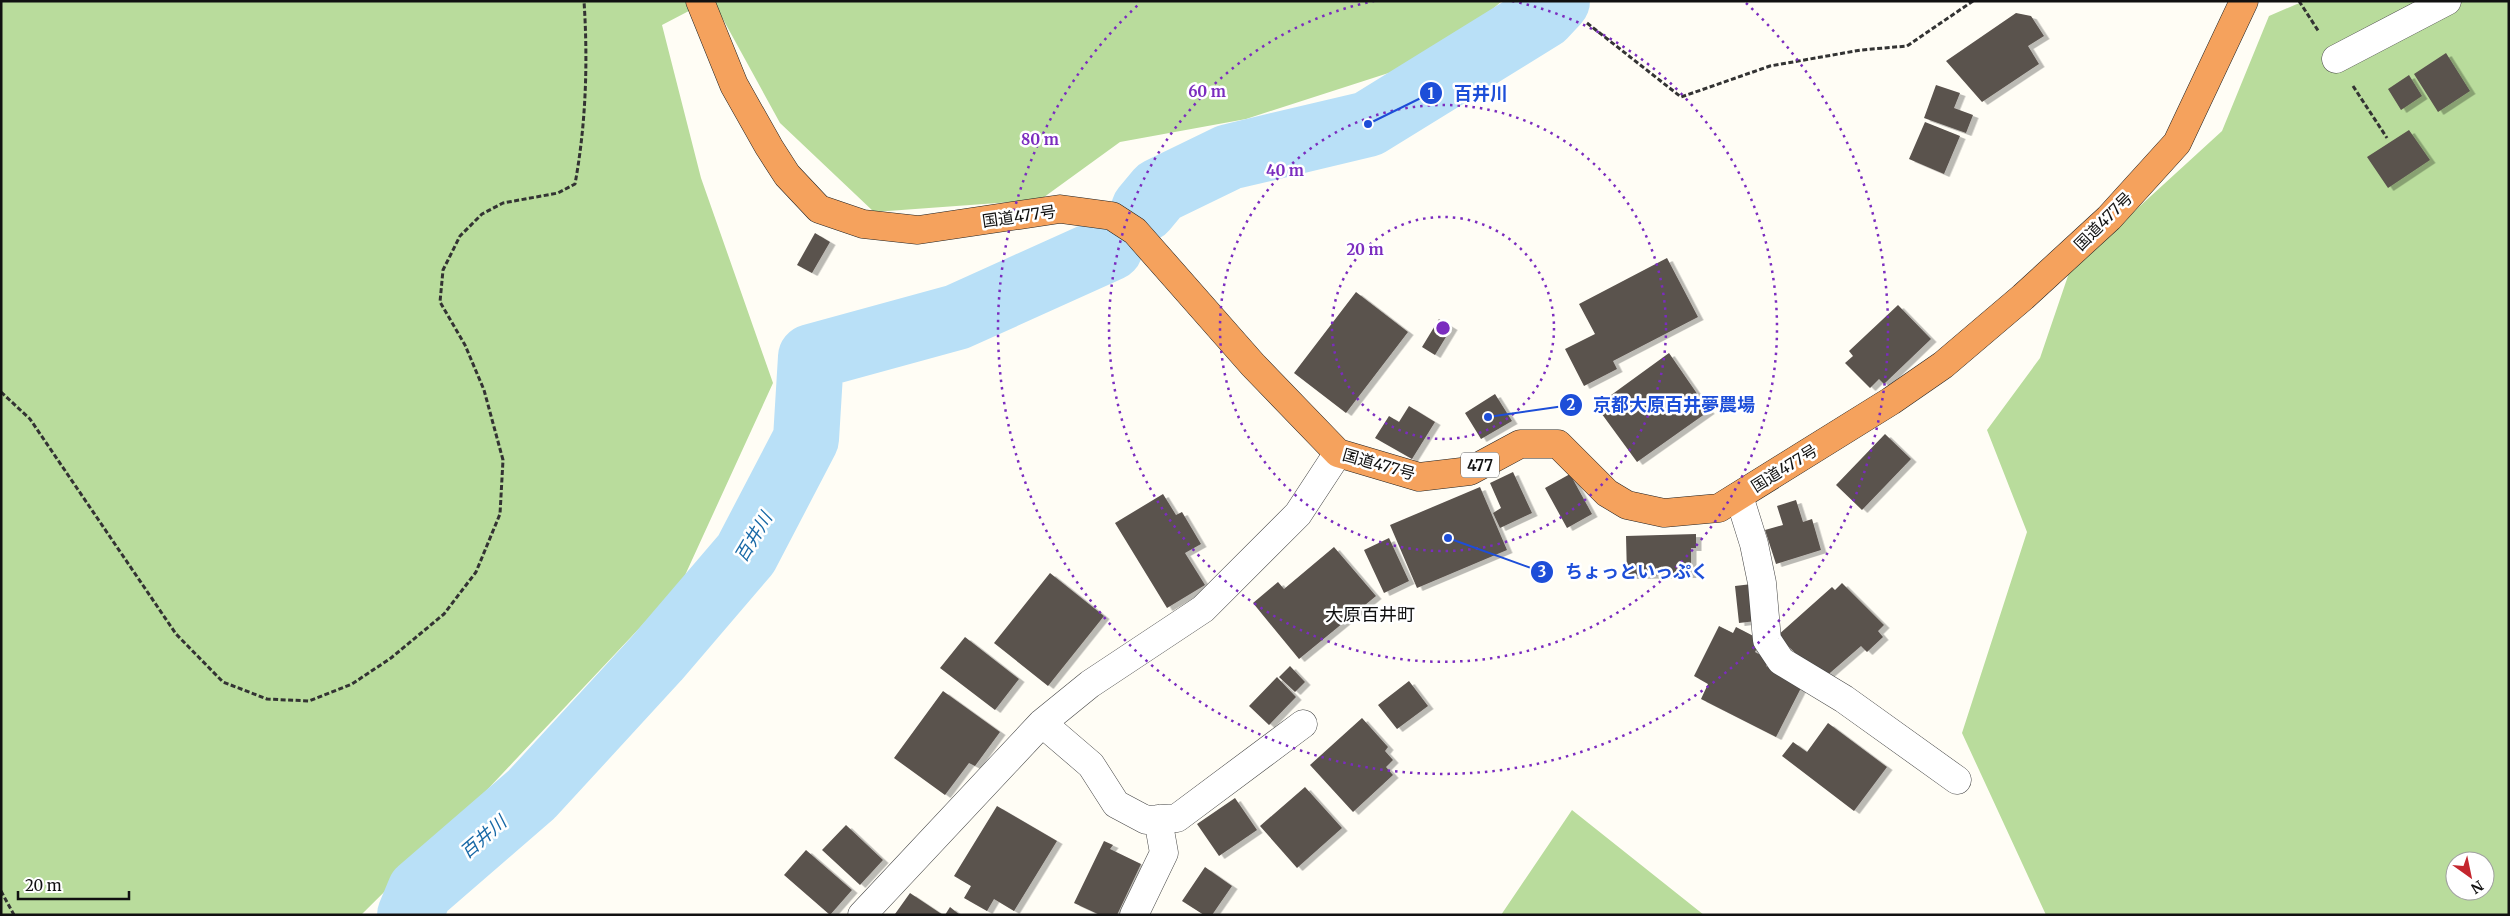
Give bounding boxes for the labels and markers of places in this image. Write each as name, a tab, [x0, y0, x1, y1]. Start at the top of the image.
callout: 百井川	[1419, 77, 1518, 110]
centre of rings	[1434, 319, 1452, 337]
callout: 京都大原百井夢農場	[1558, 388, 1765, 421]
callout: ちょっといっぷく	[1530, 555, 1719, 588]

